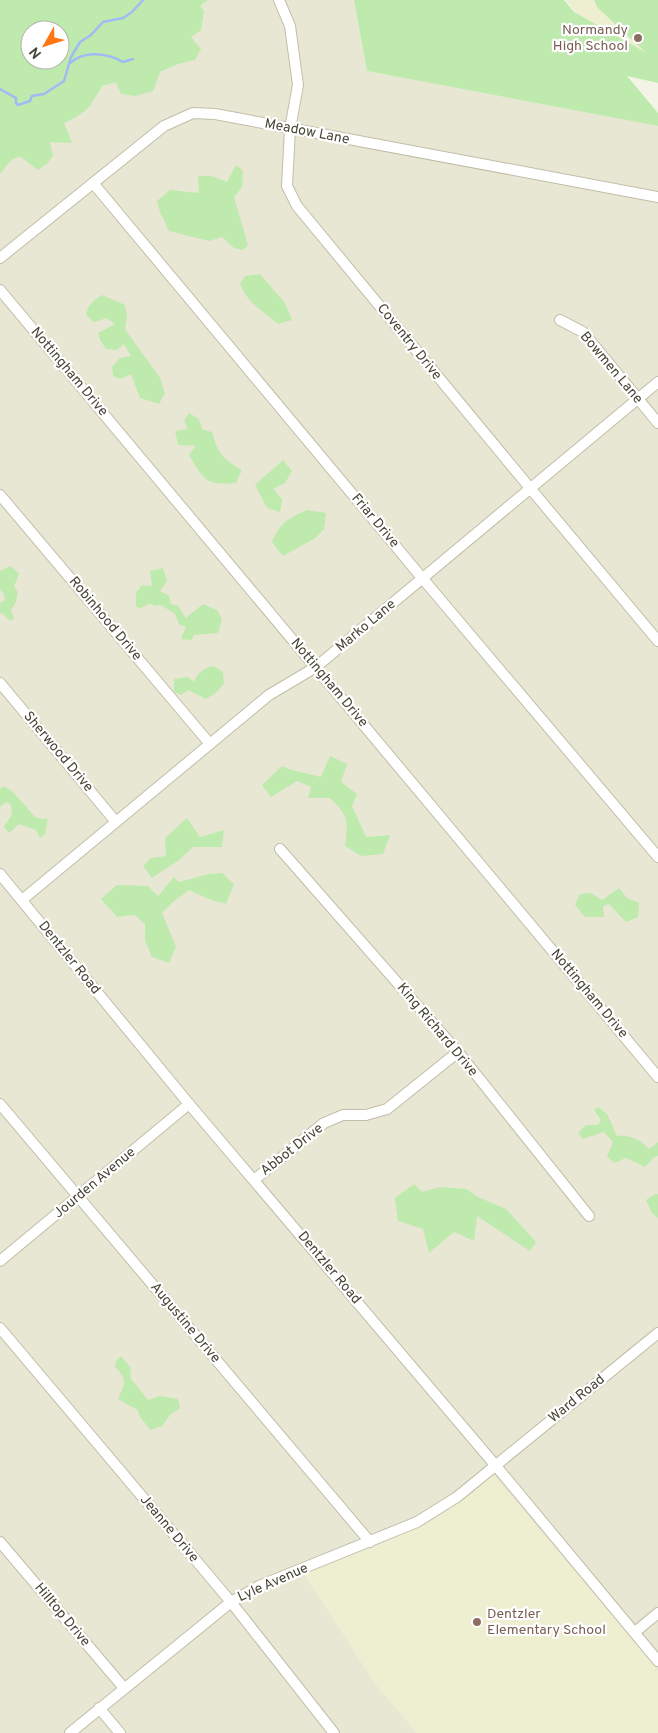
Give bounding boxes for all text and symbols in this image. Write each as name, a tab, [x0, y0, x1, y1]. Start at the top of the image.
north arrow	[20, 20, 70, 70]
place label: Normandy High School	[553, 22, 628, 55]
marker: Normandy High School	[632, 32, 644, 44]
text: N	[26, 43, 46, 61]
street label: Meadow Lane	[263, 115, 351, 149]
street label: Coventry Drive	[373, 300, 445, 384]
street label: Nottingham Drive	[27, 324, 111, 420]
street label: Bowmen Lane	[576, 328, 646, 408]
street label: Friar Drive	[348, 491, 402, 551]
street label: Robinhood Drive	[65, 573, 145, 665]
street label: Marko Lane	[333, 596, 399, 656]
street label: Nottingham Drive	[287, 635, 371, 731]
street label: Sherwood Drive	[19, 708, 97, 796]
street label: Dentzler Road	[34, 918, 104, 998]
street label: Nottingham Drive	[547, 946, 631, 1042]
street label: King Richard Drive	[393, 980, 481, 1080]
street label: Abbot Drive	[257, 1120, 327, 1180]
street label: Jourden Avenue	[51, 1144, 139, 1222]
street label: Dentzler Road	[294, 1228, 364, 1308]
street label: Augustine Drive	[146, 1279, 224, 1367]
street label: Ward Road	[545, 1371, 609, 1427]
street label: Jeanne Drive	[136, 1492, 202, 1566]
street label: Lyle Avenue	[235, 1560, 311, 1606]
street label: Hilltop Drive	[30, 1580, 94, 1650]
place label: Dentzler Elementary School	[487, 1606, 606, 1639]
marker: Dentzler Elementary School	[471, 1616, 483, 1628]

